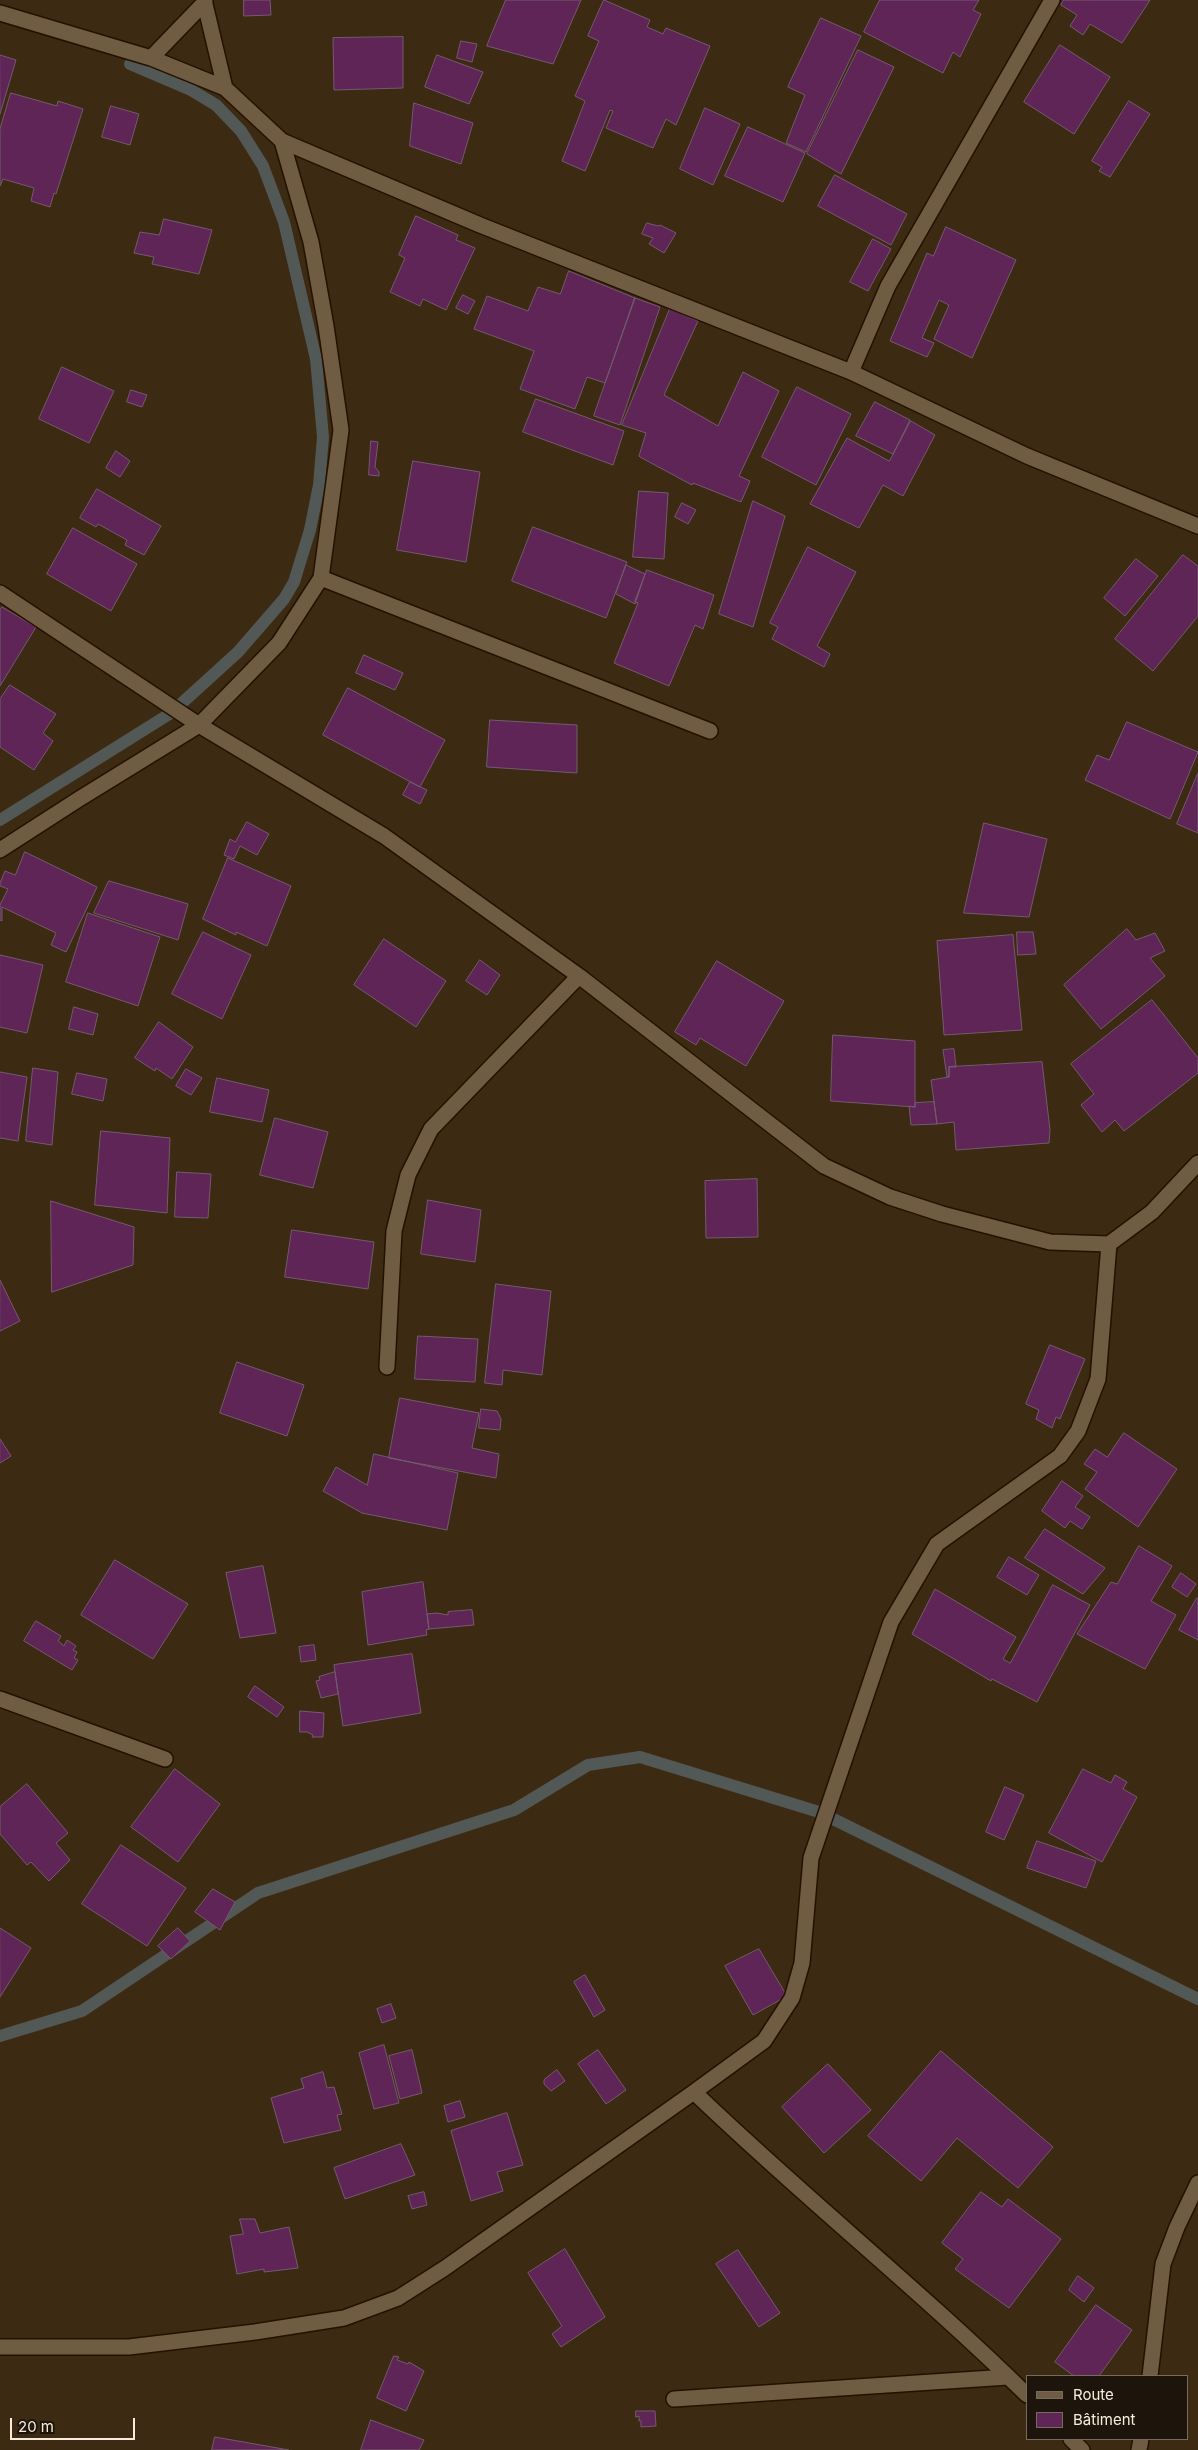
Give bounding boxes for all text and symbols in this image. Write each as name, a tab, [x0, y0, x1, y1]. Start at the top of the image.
legend	[1026, 2375, 1188, 2440]
text: Route	[1073, 2385, 1114, 2404]
scale bar	[12, 2408, 138, 2440]
text: Bâtiment	[1073, 2410, 1135, 2429]
text: 20 m	[18, 2417, 54, 2436]

